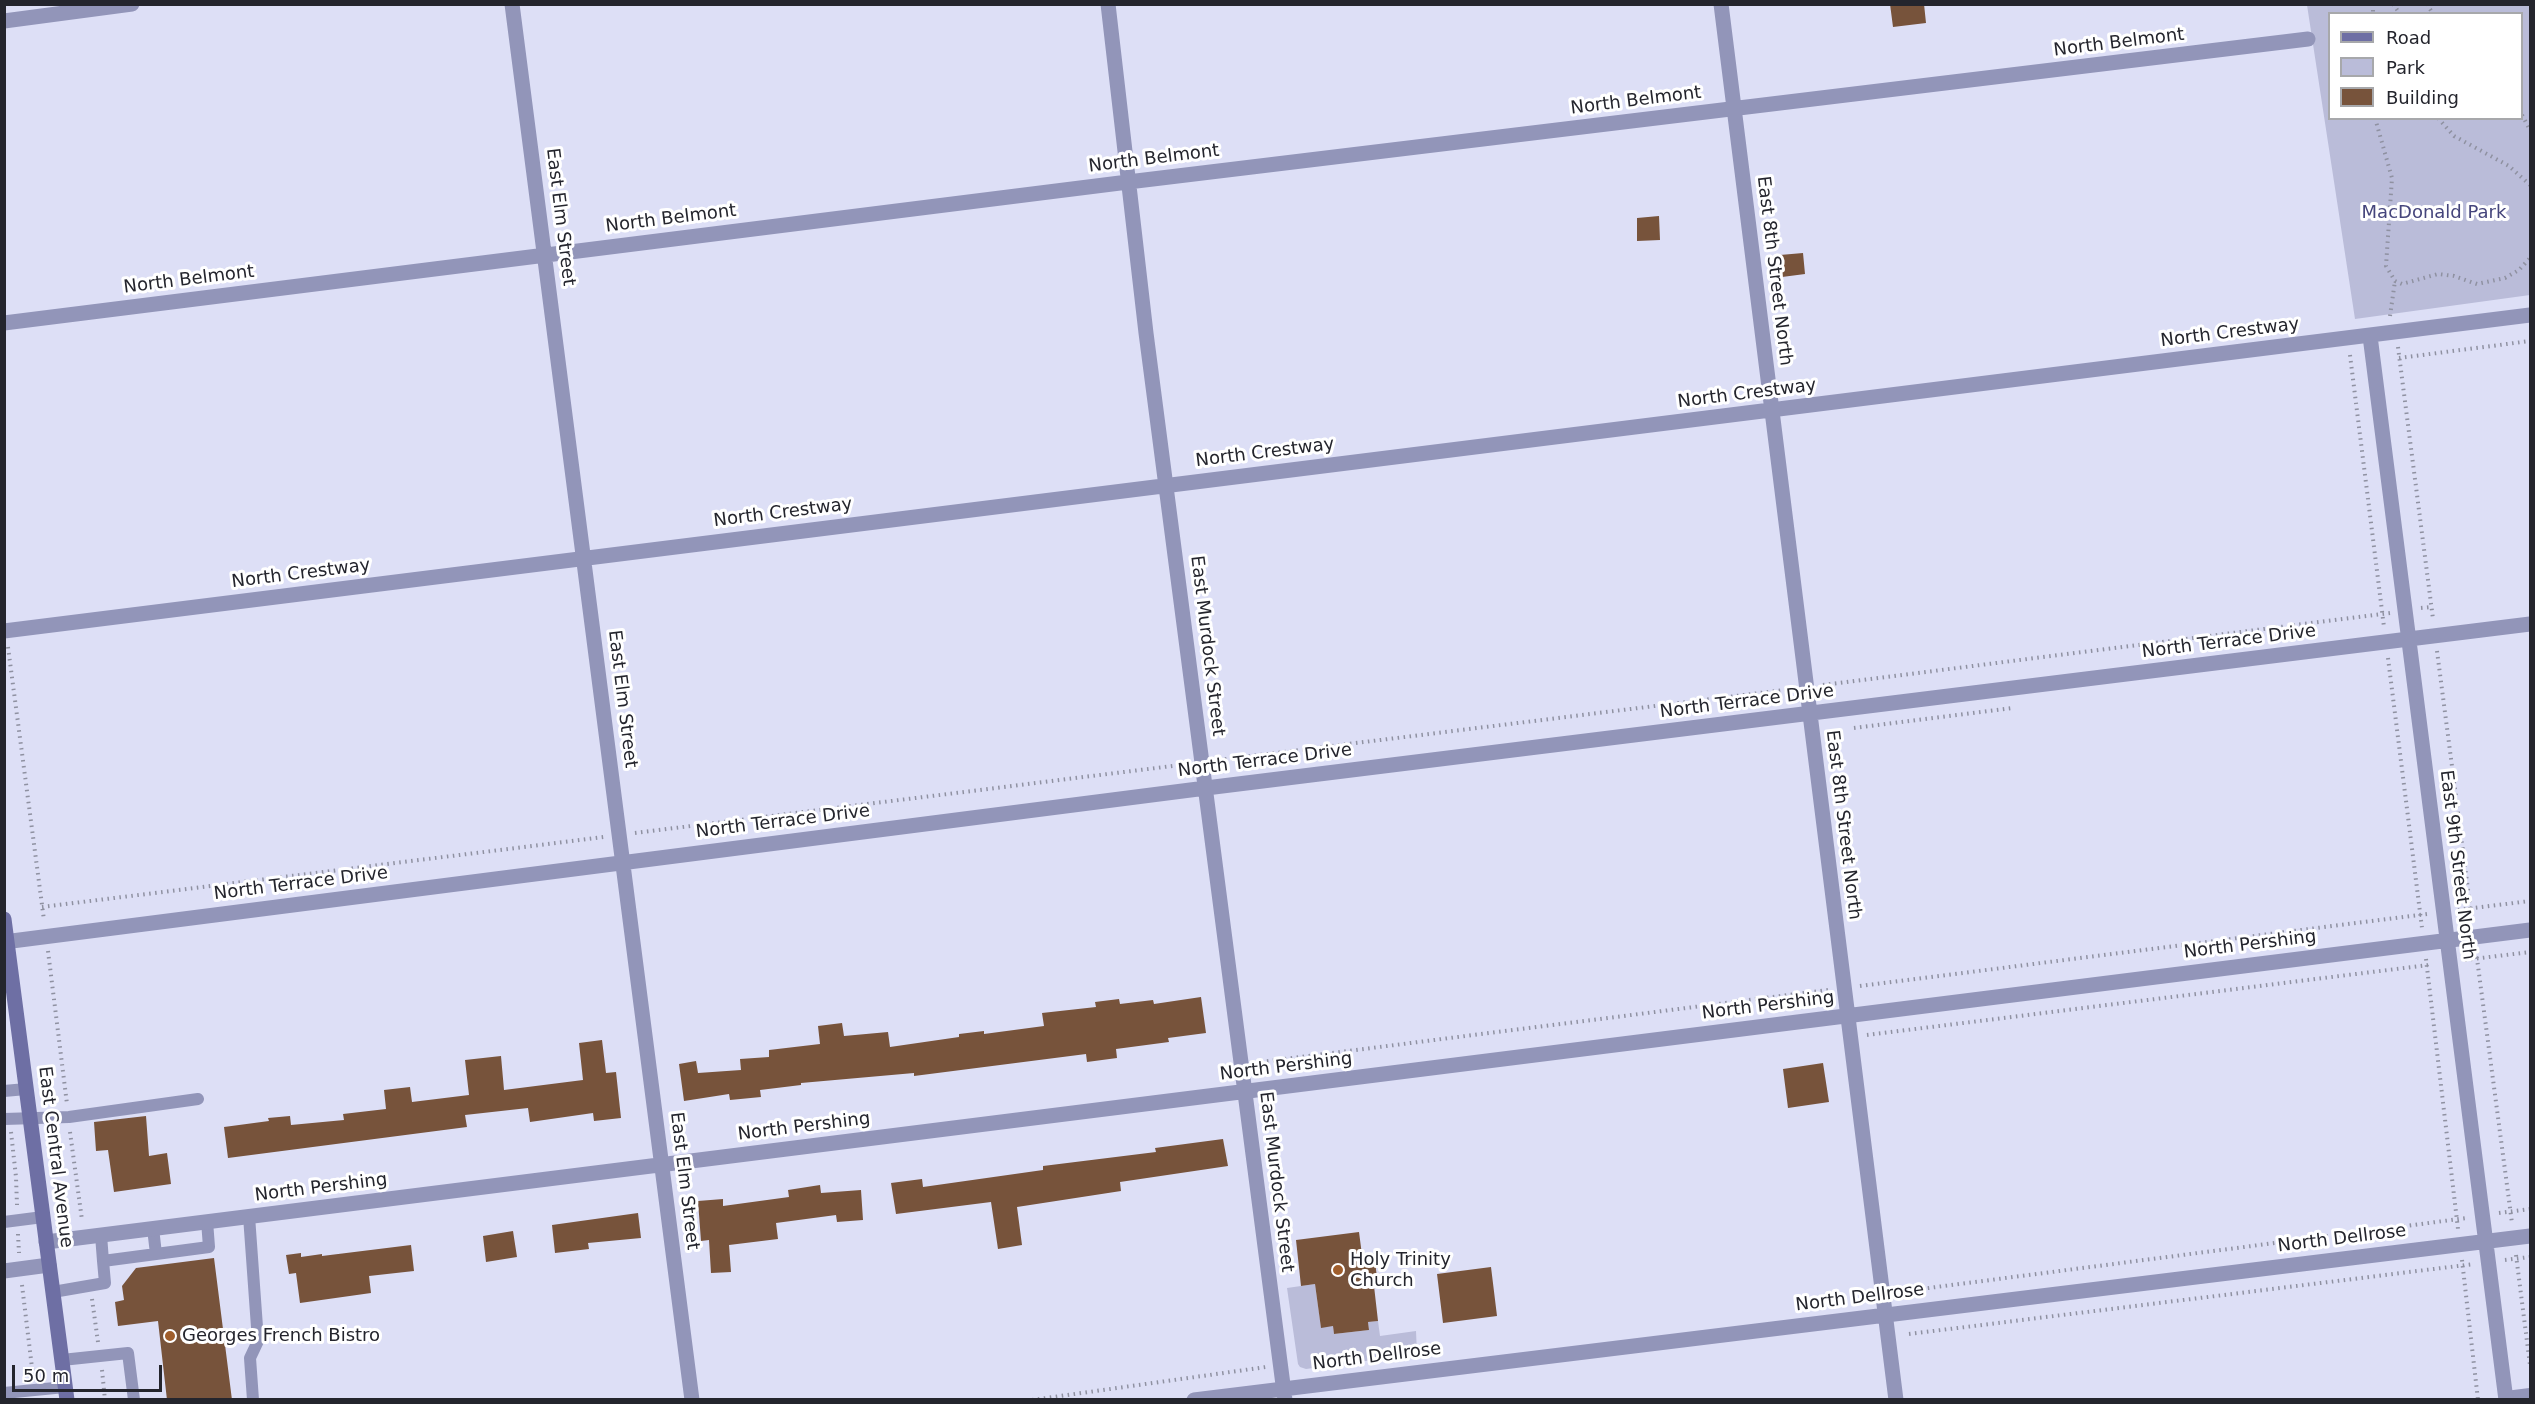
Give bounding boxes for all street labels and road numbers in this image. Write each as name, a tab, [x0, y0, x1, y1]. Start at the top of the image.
street label: North Belmont	[2052, 24, 2186, 62]
street label: North Belmont	[1569, 82, 1703, 120]
street label: North Belmont	[1087, 140, 1221, 178]
street label: East Elm Street	[541, 147, 579, 287]
street label: East 8th Street North	[1752, 175, 1796, 367]
street label: North Belmont	[604, 200, 738, 238]
street label: North Belmont	[122, 261, 256, 299]
street label: North Crestway	[2159, 314, 2301, 352]
street label: North Crestway	[1676, 375, 1818, 413]
street label: North Crestway	[1194, 434, 1336, 472]
street label: North Crestway	[712, 494, 854, 532]
street label: East Murdock Street	[1185, 554, 1229, 738]
street label: North Crestway	[230, 555, 372, 593]
street label: North Terrace Drive	[2141, 621, 2317, 663]
street label: East Elm Street	[603, 629, 641, 769]
street label: North Terrace Drive	[1659, 681, 1835, 723]
street label: East 8th Street North	[1821, 729, 1865, 921]
street label: North Terrace Drive	[1177, 740, 1353, 782]
street label: East 9th Street North	[2435, 769, 2479, 961]
street label: North Terrace Drive	[695, 801, 871, 843]
street label: North Terrace Drive	[213, 863, 389, 905]
street label: North Pershing	[2182, 926, 2318, 964]
street label: North Pershing	[1700, 987, 1836, 1025]
street label: North Pershing	[1218, 1048, 1354, 1086]
street label: East Central Avenue	[33, 1065, 77, 1249]
street label: East Murdock Street	[1254, 1090, 1298, 1274]
street label: North Pershing	[736, 1108, 872, 1146]
street label: East Elm Street	[665, 1111, 703, 1251]
street label: North Pershing	[253, 1169, 389, 1207]
street label: North Dellrose	[2276, 1220, 2408, 1258]
street label: North Dellrose	[1794, 1279, 1926, 1317]
street label: North Dellrose	[1311, 1338, 1443, 1376]

